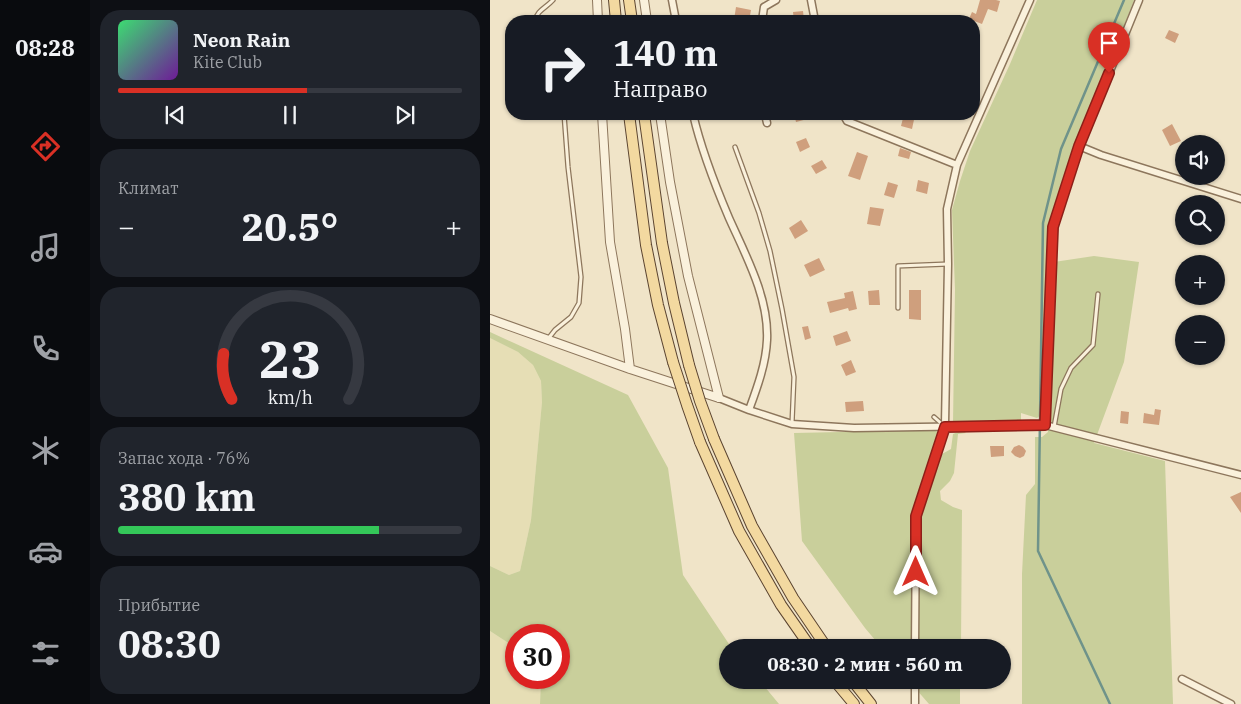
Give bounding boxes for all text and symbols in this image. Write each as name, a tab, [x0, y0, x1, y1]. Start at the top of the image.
pin	[1088, 22, 1130, 73]
text: Neon Rain	[193, 28, 290, 52]
icon: arrive	[1095, 29, 1123, 57]
text: 140 m	[613, 30, 718, 76]
text: 08:28	[15, 33, 75, 62]
icon: right	[530, 35, 595, 100]
text: Kite Club	[193, 52, 262, 72]
text: Направо	[613, 74, 707, 103]
icon: previous	[161, 101, 189, 129]
icon: pause	[276, 101, 304, 129]
icon: next	[391, 101, 419, 129]
icon: directions	[28, 129, 63, 164]
map controls	[1175, 135, 1225, 365]
button: sound	[1175, 135, 1225, 185]
text: Климат	[118, 178, 178, 198]
button: search	[1175, 195, 1225, 245]
text: 20.5°	[242, 202, 338, 251]
text: −	[118, 208, 135, 245]
text: +	[445, 208, 462, 245]
icon: music	[28, 230, 63, 265]
button: +	[1175, 255, 1225, 305]
button: −	[1175, 315, 1225, 365]
text: 23	[259, 325, 321, 392]
icon: phone	[28, 331, 63, 366]
text: km/h	[267, 386, 313, 409]
icon: climate	[28, 433, 63, 468]
text: Запас хода · 76%	[118, 448, 250, 468]
text: 380 km	[118, 472, 256, 521]
icon: car	[28, 534, 63, 569]
position arrow	[889, 545, 941, 597]
text: Прибытие	[118, 595, 200, 615]
text: 08:30	[118, 619, 221, 668]
speed limit sign: 30	[505, 624, 570, 689]
icon: filters	[28, 636, 63, 671]
text: 08:30 · 2 мин · 560 m	[767, 652, 963, 676]

